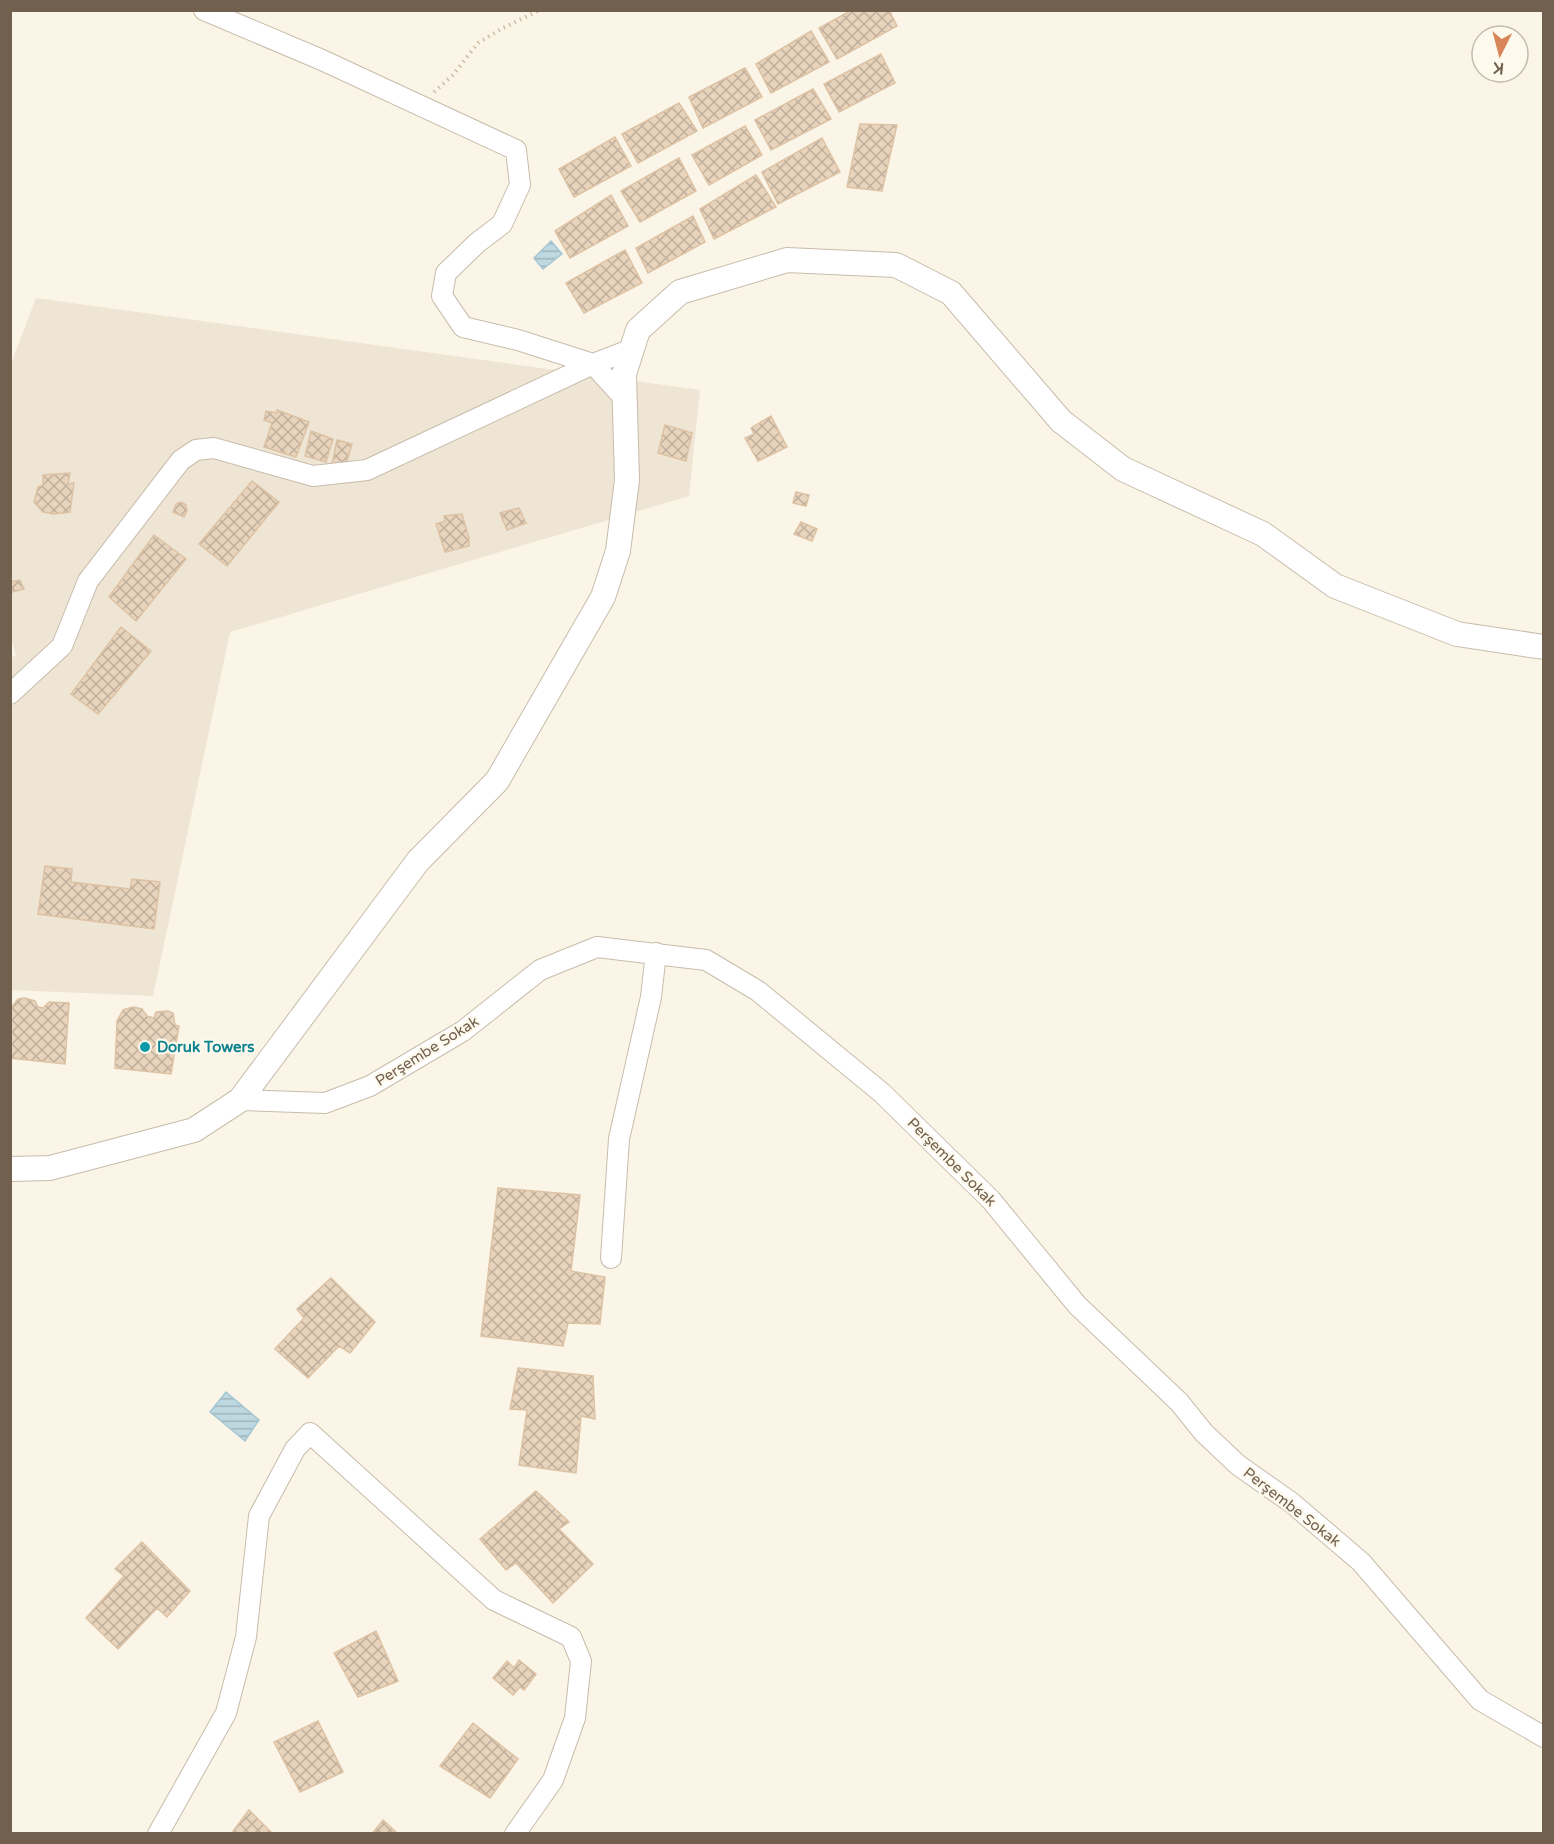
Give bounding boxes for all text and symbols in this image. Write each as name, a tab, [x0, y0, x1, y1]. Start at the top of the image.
north arrow	[1470, 24, 1530, 84]
text: K	[1492, 57, 1505, 78]
street label: Perşembe Sokak	[372, 1012, 482, 1090]
place label: Doruk Towers	[157, 1038, 254, 1056]
marker: Doruk Towers	[138, 1040, 152, 1054]
street label: Perşembe Sokak	[904, 1114, 1000, 1210]
street label: Perşembe Sokak	[1240, 1463, 1344, 1551]

